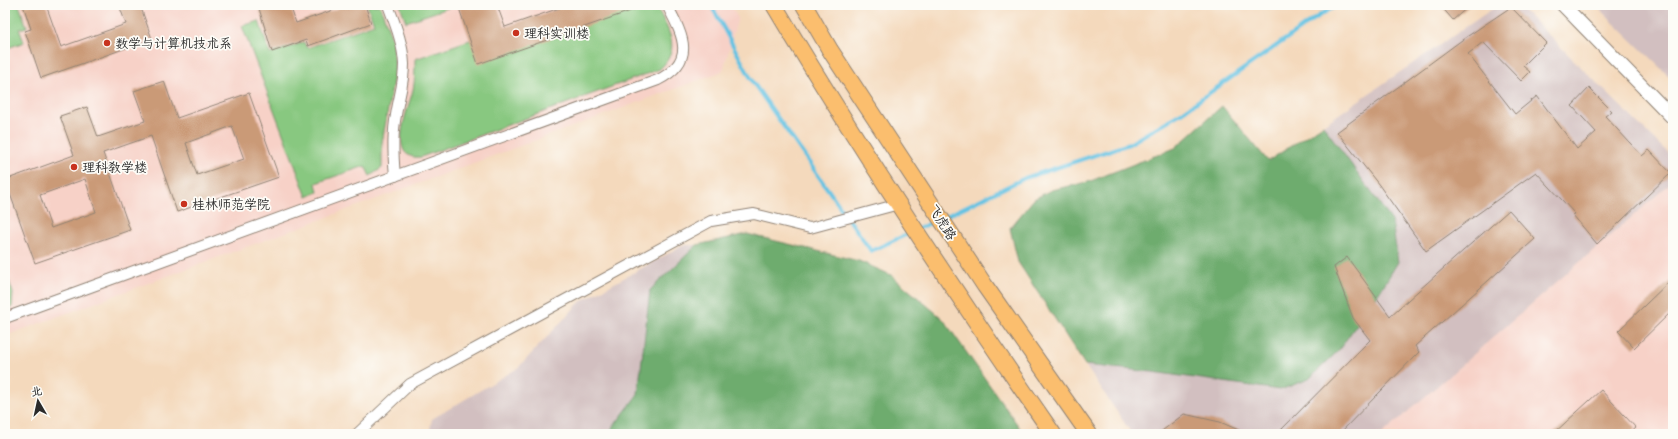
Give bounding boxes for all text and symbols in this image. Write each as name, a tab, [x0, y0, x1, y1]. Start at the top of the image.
place label: 理科实训楼	[524, 25, 589, 43]
marker: 理科实训楼	[511, 28, 521, 38]
place label: 数学与计算机技术系	[115, 35, 232, 53]
marker: 数学与计算机技术系	[102, 38, 112, 48]
place label: 理科教学楼	[82, 159, 147, 177]
marker: 理科教学楼	[69, 162, 79, 172]
place label: 桂林师范学院	[192, 196, 270, 214]
marker: 桂林师范学院	[179, 199, 189, 209]
street label: 飞虎路	[924, 201, 960, 244]
north arrow	[18, 381, 58, 421]
text: 北	[30, 383, 43, 400]

